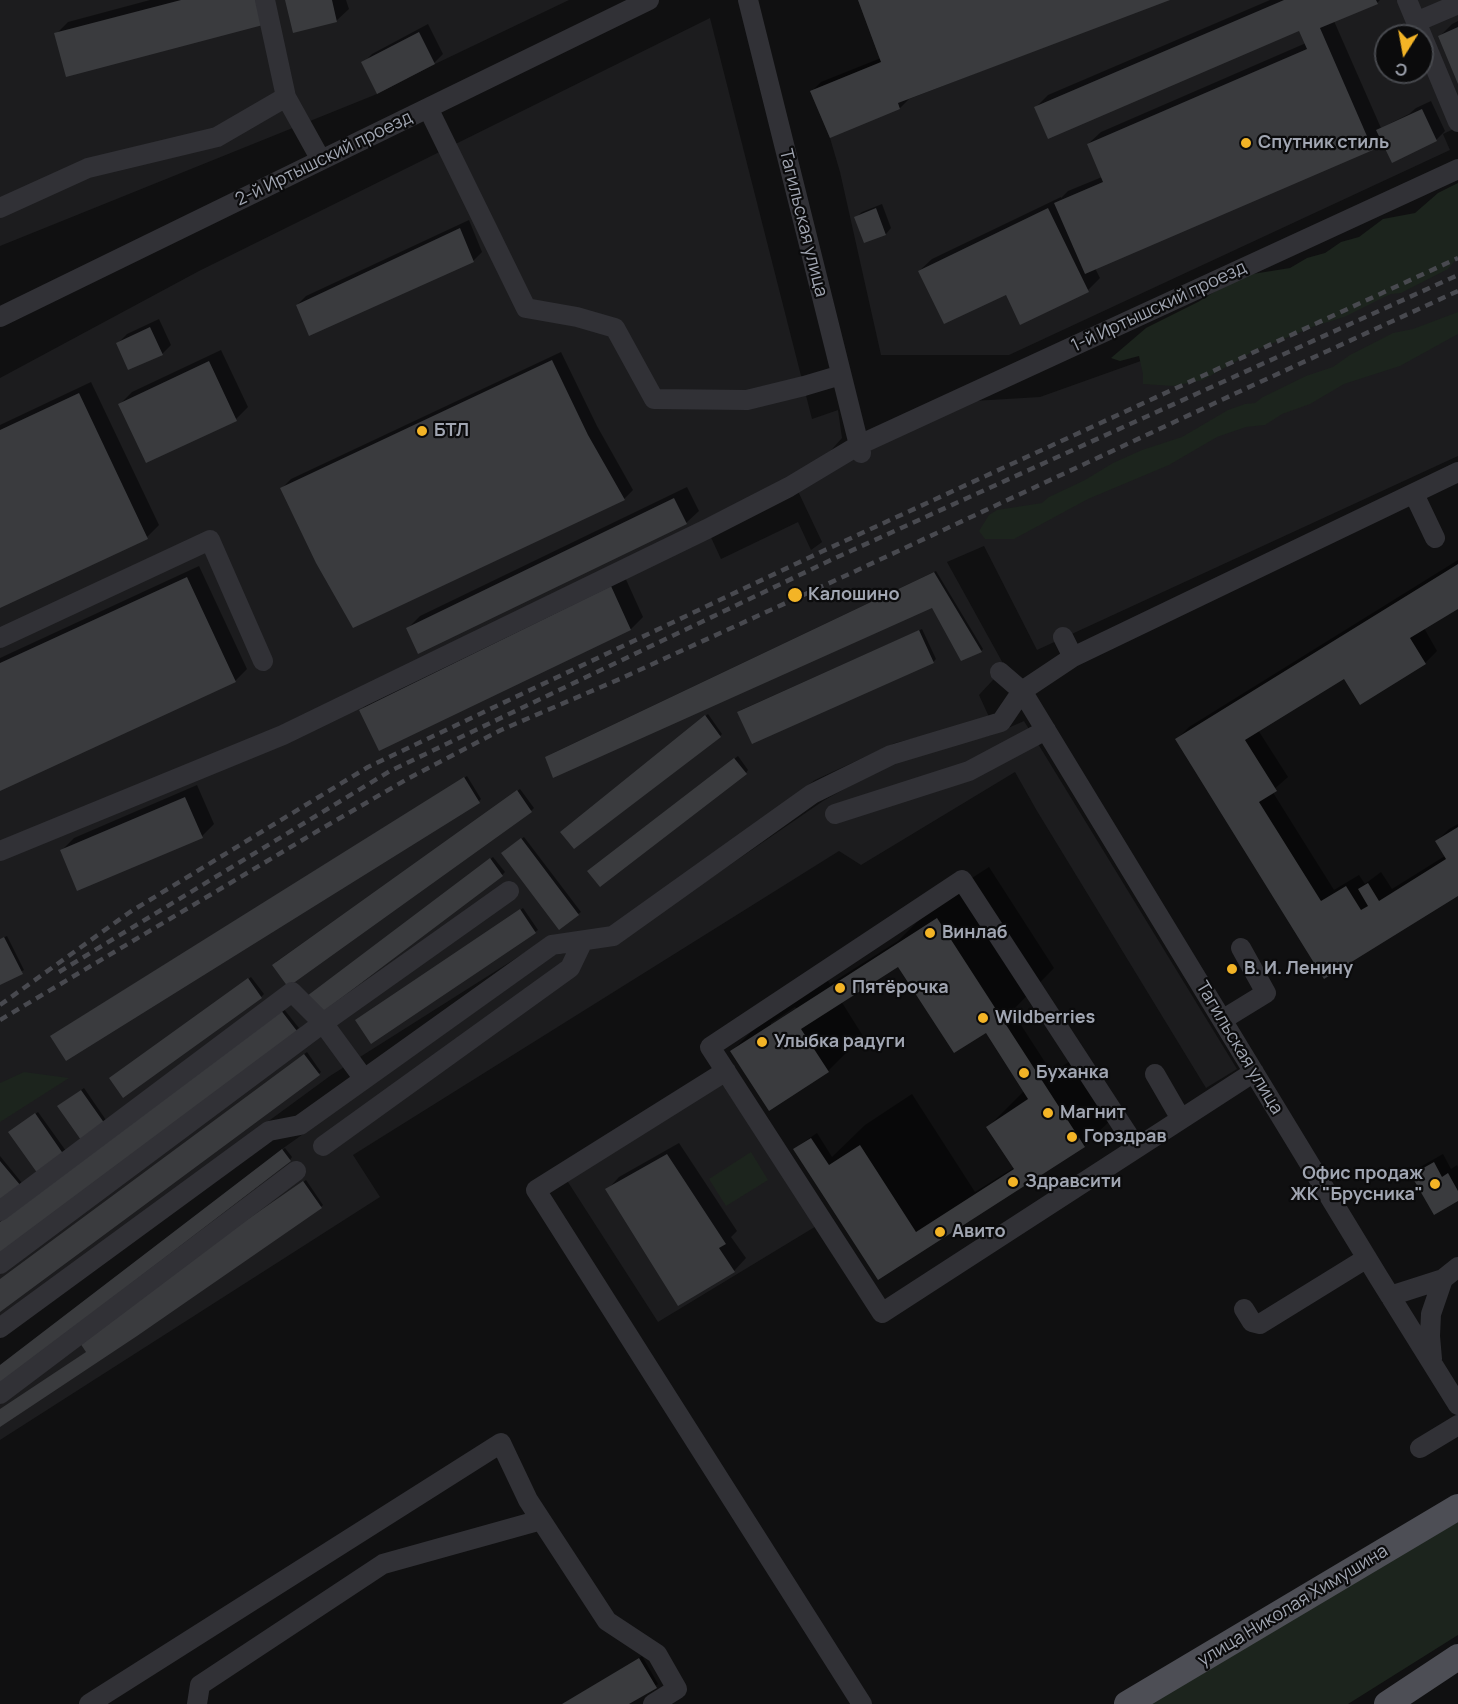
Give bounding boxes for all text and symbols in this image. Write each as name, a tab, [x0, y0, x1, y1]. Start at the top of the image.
north arrow	[1374, 24, 1434, 84]
text: С	[1393, 58, 1409, 82]
street label: 2-й Иртышский проезд	[232, 107, 416, 211]
place label: Спутник стиль	[1258, 132, 1389, 154]
marker: Спутник стиль	[1239, 136, 1253, 150]
street label: Тагильская улица	[774, 147, 832, 299]
street label: 1-й Иртышский проезд	[1068, 257, 1250, 357]
place label: БТЛ	[434, 420, 469, 442]
marker: БТЛ	[415, 424, 429, 438]
place label: Калошино	[808, 584, 900, 606]
marker: Калошино	[786, 586, 804, 604]
place label: Винлаб	[942, 922, 1008, 944]
marker: Винлаб	[923, 926, 937, 940]
place label: В. И. Ленину	[1244, 958, 1353, 980]
marker: В. И. Ленину	[1225, 962, 1239, 976]
place label: Пятёрочка	[852, 977, 949, 999]
street label: Тагильская улица	[1191, 978, 1287, 1118]
marker: Пятёрочка	[833, 981, 847, 995]
place label: Wildberries	[995, 1007, 1095, 1029]
marker: Wildberries	[976, 1011, 990, 1025]
place label: Улыбка радуги	[774, 1031, 905, 1053]
marker: Улыбка радуги	[755, 1035, 769, 1049]
place label: Буханка	[1036, 1062, 1109, 1084]
marker: Буханка	[1017, 1066, 1031, 1080]
place label: Магнит	[1060, 1102, 1126, 1124]
marker: Магнит	[1041, 1106, 1055, 1120]
place label: Горздрав	[1084, 1126, 1167, 1148]
marker: Горздрав	[1065, 1130, 1079, 1144]
place label: Офис продаж ЖК "Брусника"	[1290, 1163, 1423, 1206]
place label: Здравсити	[1025, 1171, 1121, 1193]
marker: Здравсити	[1006, 1175, 1020, 1189]
marker: Офис продаж ЖК "Брусника"	[1428, 1177, 1442, 1191]
place label: Авито	[952, 1221, 1006, 1243]
marker: Авито	[933, 1225, 947, 1239]
street label: улица Николая Химушина	[1194, 1541, 1392, 1671]

